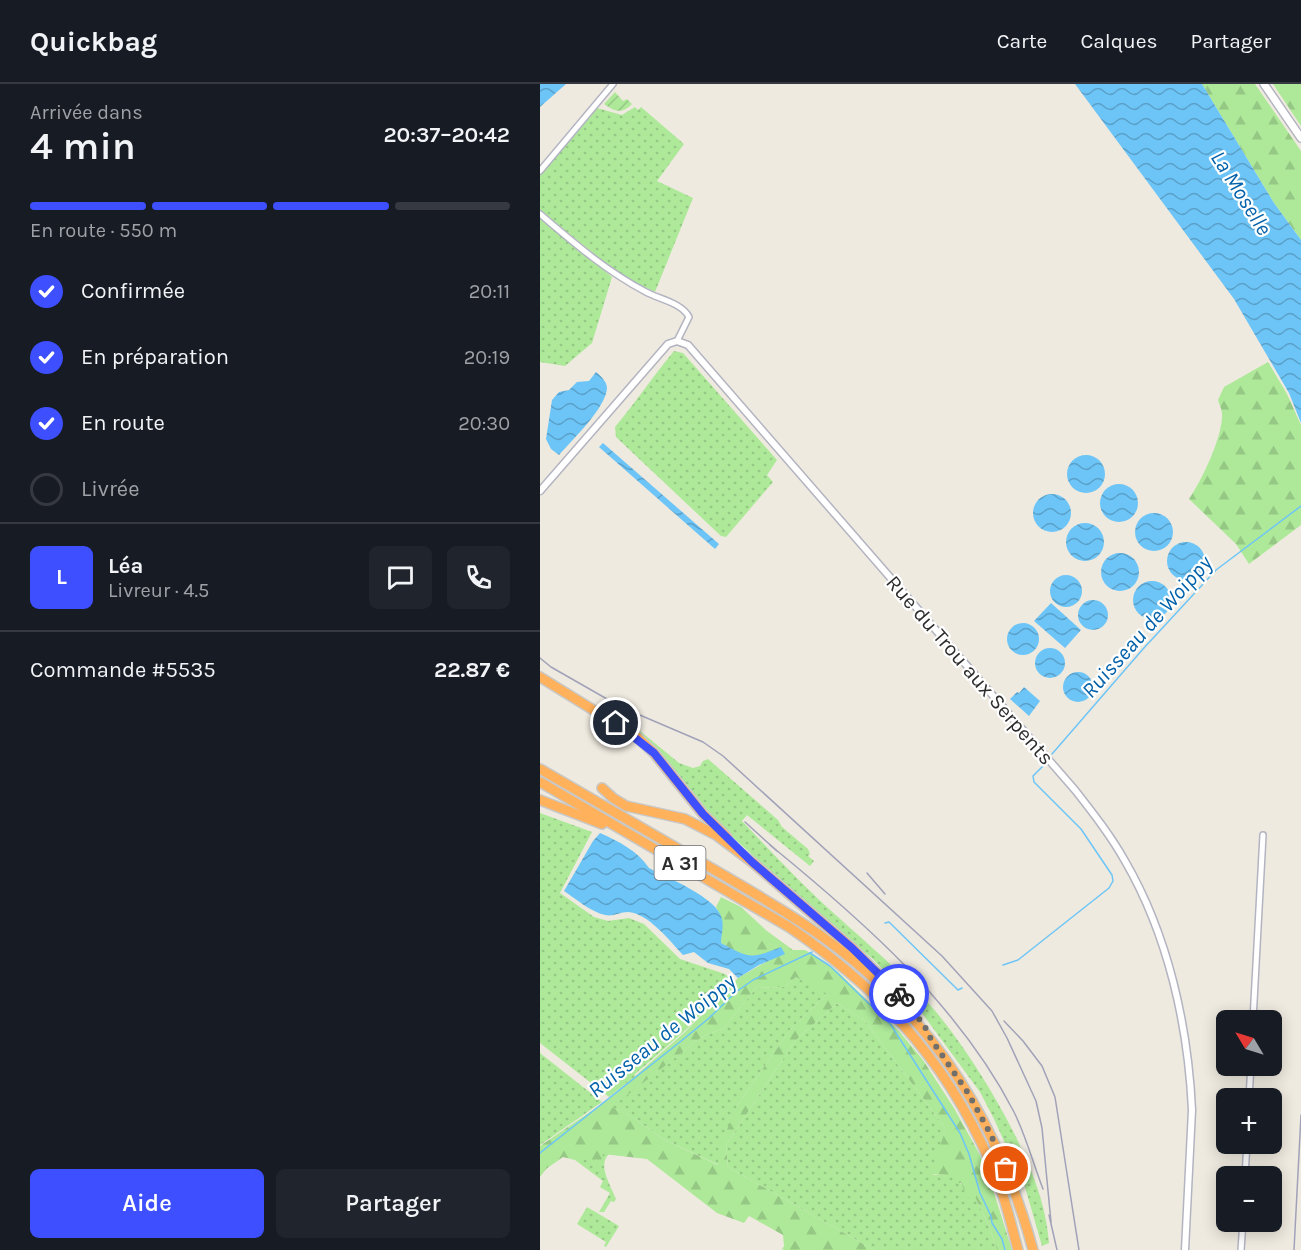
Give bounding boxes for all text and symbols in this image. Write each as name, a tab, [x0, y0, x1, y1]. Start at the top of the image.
text: Quickbag	[30, 25, 157, 58]
text: Carte	[997, 29, 1047, 53]
text: Calques	[1080, 29, 1158, 53]
text: Partager	[1191, 29, 1271, 53]
text: Arrivée dans	[30, 101, 143, 124]
text: 20:37–20:42	[383, 122, 510, 148]
text: 4 min	[30, 123, 136, 169]
water label: La Moselle	[1205, 146, 1277, 240]
text: En route · 550 m	[30, 219, 177, 242]
icon: check	[30, 275, 63, 308]
text: Confirmée	[81, 278, 185, 304]
text: 20:11	[469, 280, 510, 303]
icon: check	[30, 341, 63, 374]
text: En préparation	[81, 344, 229, 370]
text: 20:19	[464, 346, 510, 369]
icon: check	[30, 407, 63, 440]
text: En route	[81, 410, 165, 436]
text: 20:30	[458, 412, 510, 435]
text: Livrée	[81, 476, 139, 502]
button: chat	[369, 546, 432, 609]
button: phone	[447, 546, 510, 609]
water label: Ruisseau de Woippy	[1076, 549, 1219, 703]
text: Léa	[108, 553, 143, 579]
text: L	[56, 564, 67, 590]
street label: Rue du Trou aux Serpents	[881, 570, 1059, 770]
text: Livreur · 4.5	[108, 579, 209, 602]
text: Commande #5535	[30, 657, 216, 683]
text: 22.87 €	[434, 657, 510, 683]
pin	[590, 697, 641, 748]
icon: home	[599, 706, 632, 739]
road number: A 31	[654, 846, 706, 880]
courier	[869, 964, 929, 1024]
water label: Ruisseau de Woippy	[583, 968, 742, 1103]
icon: bike	[883, 978, 916, 1011]
north arrow	[1216, 1010, 1282, 1076]
map controls	[1216, 1010, 1282, 1232]
button: +	[1216, 1088, 1282, 1154]
pin	[980, 1143, 1031, 1194]
icon: bag	[989, 1152, 1022, 1185]
button: −	[1216, 1166, 1282, 1232]
button: Aide	[30, 1169, 264, 1238]
button: Partager	[276, 1169, 510, 1238]

